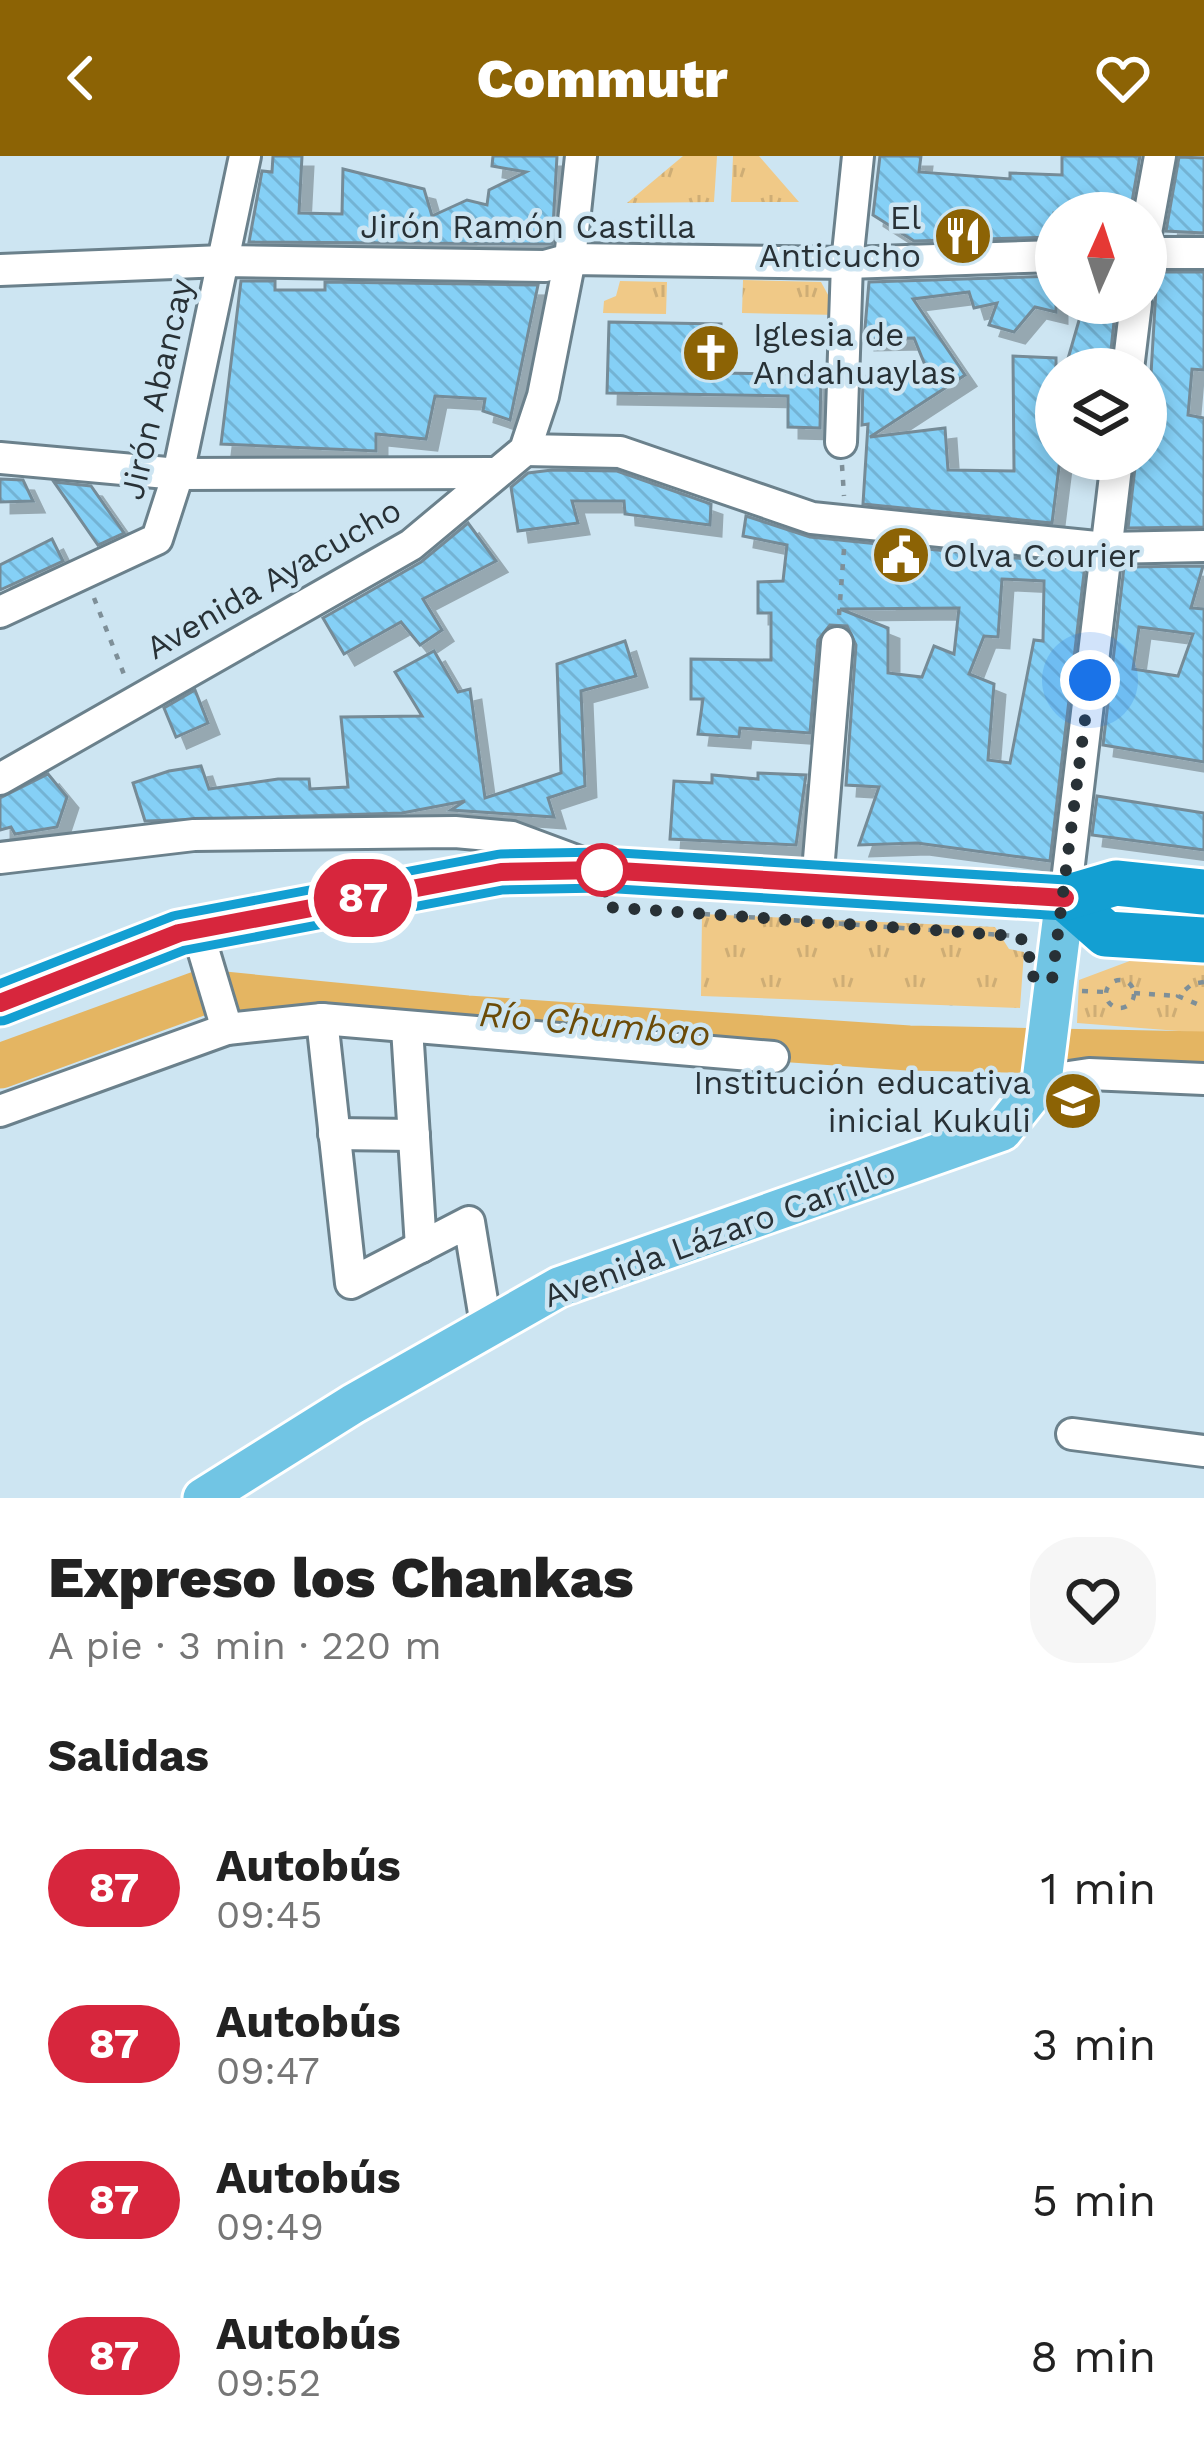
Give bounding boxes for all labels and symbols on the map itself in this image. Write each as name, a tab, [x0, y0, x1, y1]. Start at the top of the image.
north arrow	[1035, 192, 1167, 324]
place label: El Anticucho	[759, 198, 921, 275]
restaurant icon: El Anticucho	[932, 205, 994, 267]
street label: Jirón Ramón Castilla	[360, 207, 696, 246]
street label: Jirón Abancay	[112, 275, 201, 503]
place label: Iglesia de Andahuaylas	[753, 315, 956, 392]
church icon: Iglesia de Andahuaylas	[680, 322, 742, 384]
street label: Avenida Ayacucho	[139, 490, 408, 667]
public building icon: Olva Courier	[870, 524, 932, 586]
place label: Olva Courier	[943, 536, 1141, 575]
your location	[1060, 650, 1120, 710]
unlabelled marker	[577, 845, 627, 895]
line badge: 87	[309, 859, 417, 937]
water label: Río Chumbao	[477, 993, 712, 1055]
place label: Institución educativa inicial Kukuli	[693, 1063, 1031, 1140]
school or university icon: Institución educativa inicial Kukuli	[1042, 1070, 1104, 1132]
street label: Avenida Lázaro Carrillo	[538, 1152, 900, 1315]

